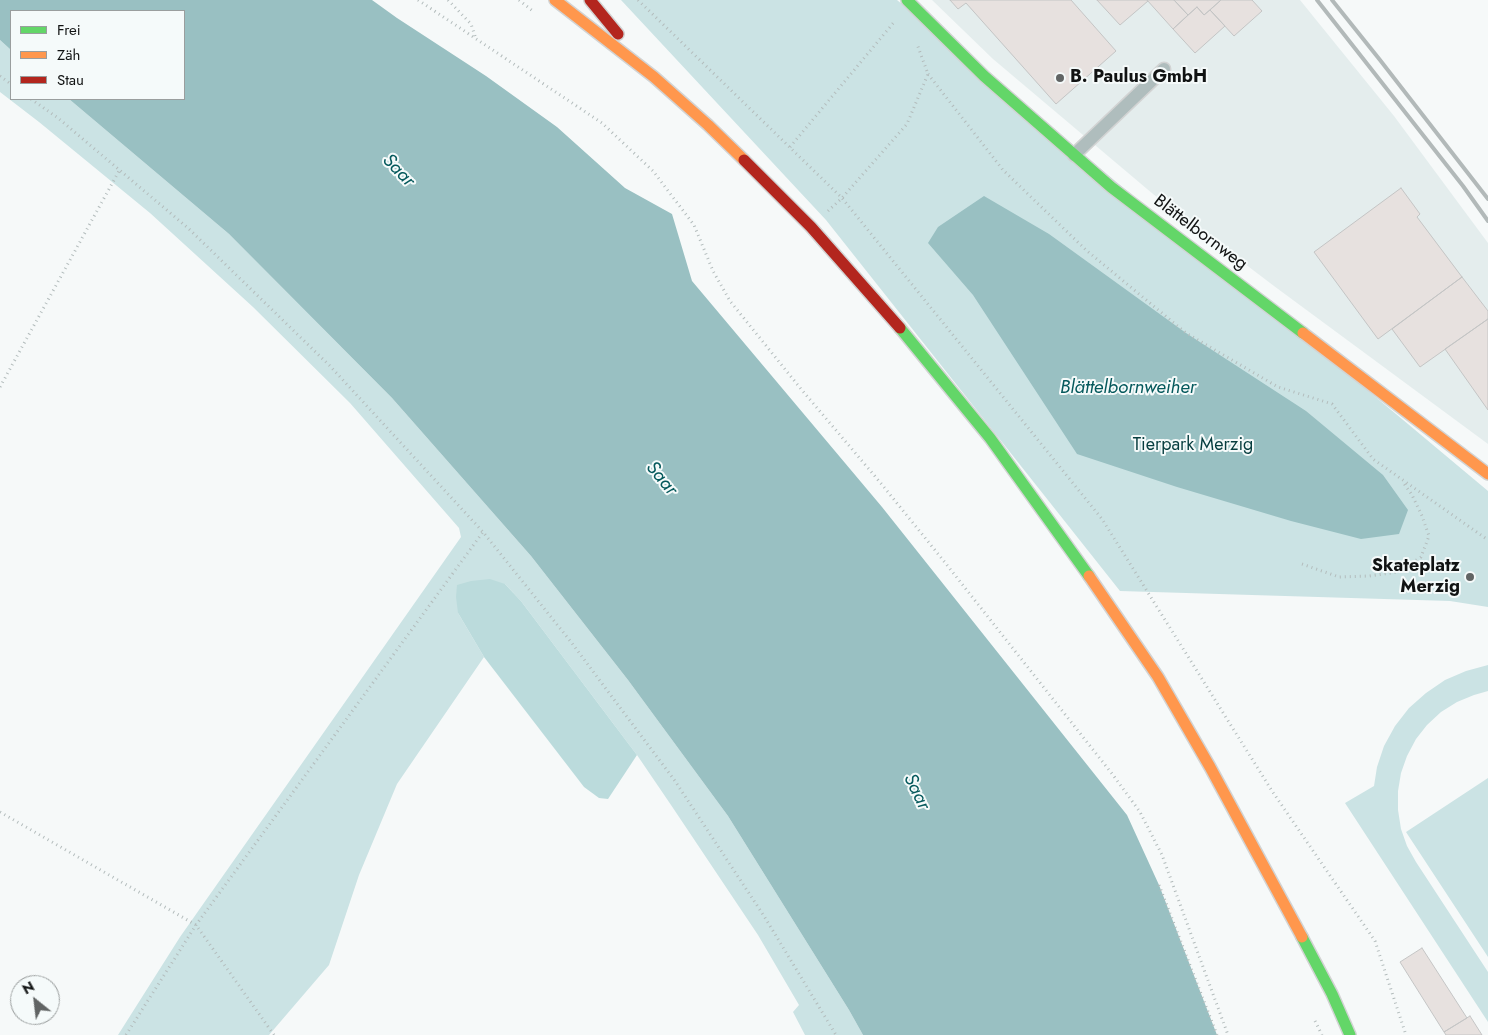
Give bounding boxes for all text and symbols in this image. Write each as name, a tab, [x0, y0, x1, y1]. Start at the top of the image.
legend	[10, 10, 185, 100]
text: Frei	[57, 19, 81, 41]
text: Zäh	[57, 44, 80, 66]
place label: B. Paulus GmbH	[1070, 67, 1207, 89]
text: Stau	[57, 69, 84, 91]
marker: B. Paulus GmbH	[1054, 72, 1066, 84]
water label: Saar	[377, 150, 419, 192]
street label: Blättelbornweg	[1149, 191, 1251, 275]
water label: Blättelbornweiher	[1060, 377, 1196, 399]
park label: Tierpark Merzig	[1133, 435, 1253, 457]
water label: Saar	[640, 457, 682, 501]
place label: Skateplatz Merzig	[1372, 556, 1460, 598]
marker: Skateplatz Merzig	[1464, 571, 1476, 583]
water label: Saar	[898, 770, 934, 814]
north arrow	[10, 975, 60, 1025]
text: N	[18, 976, 38, 999]

